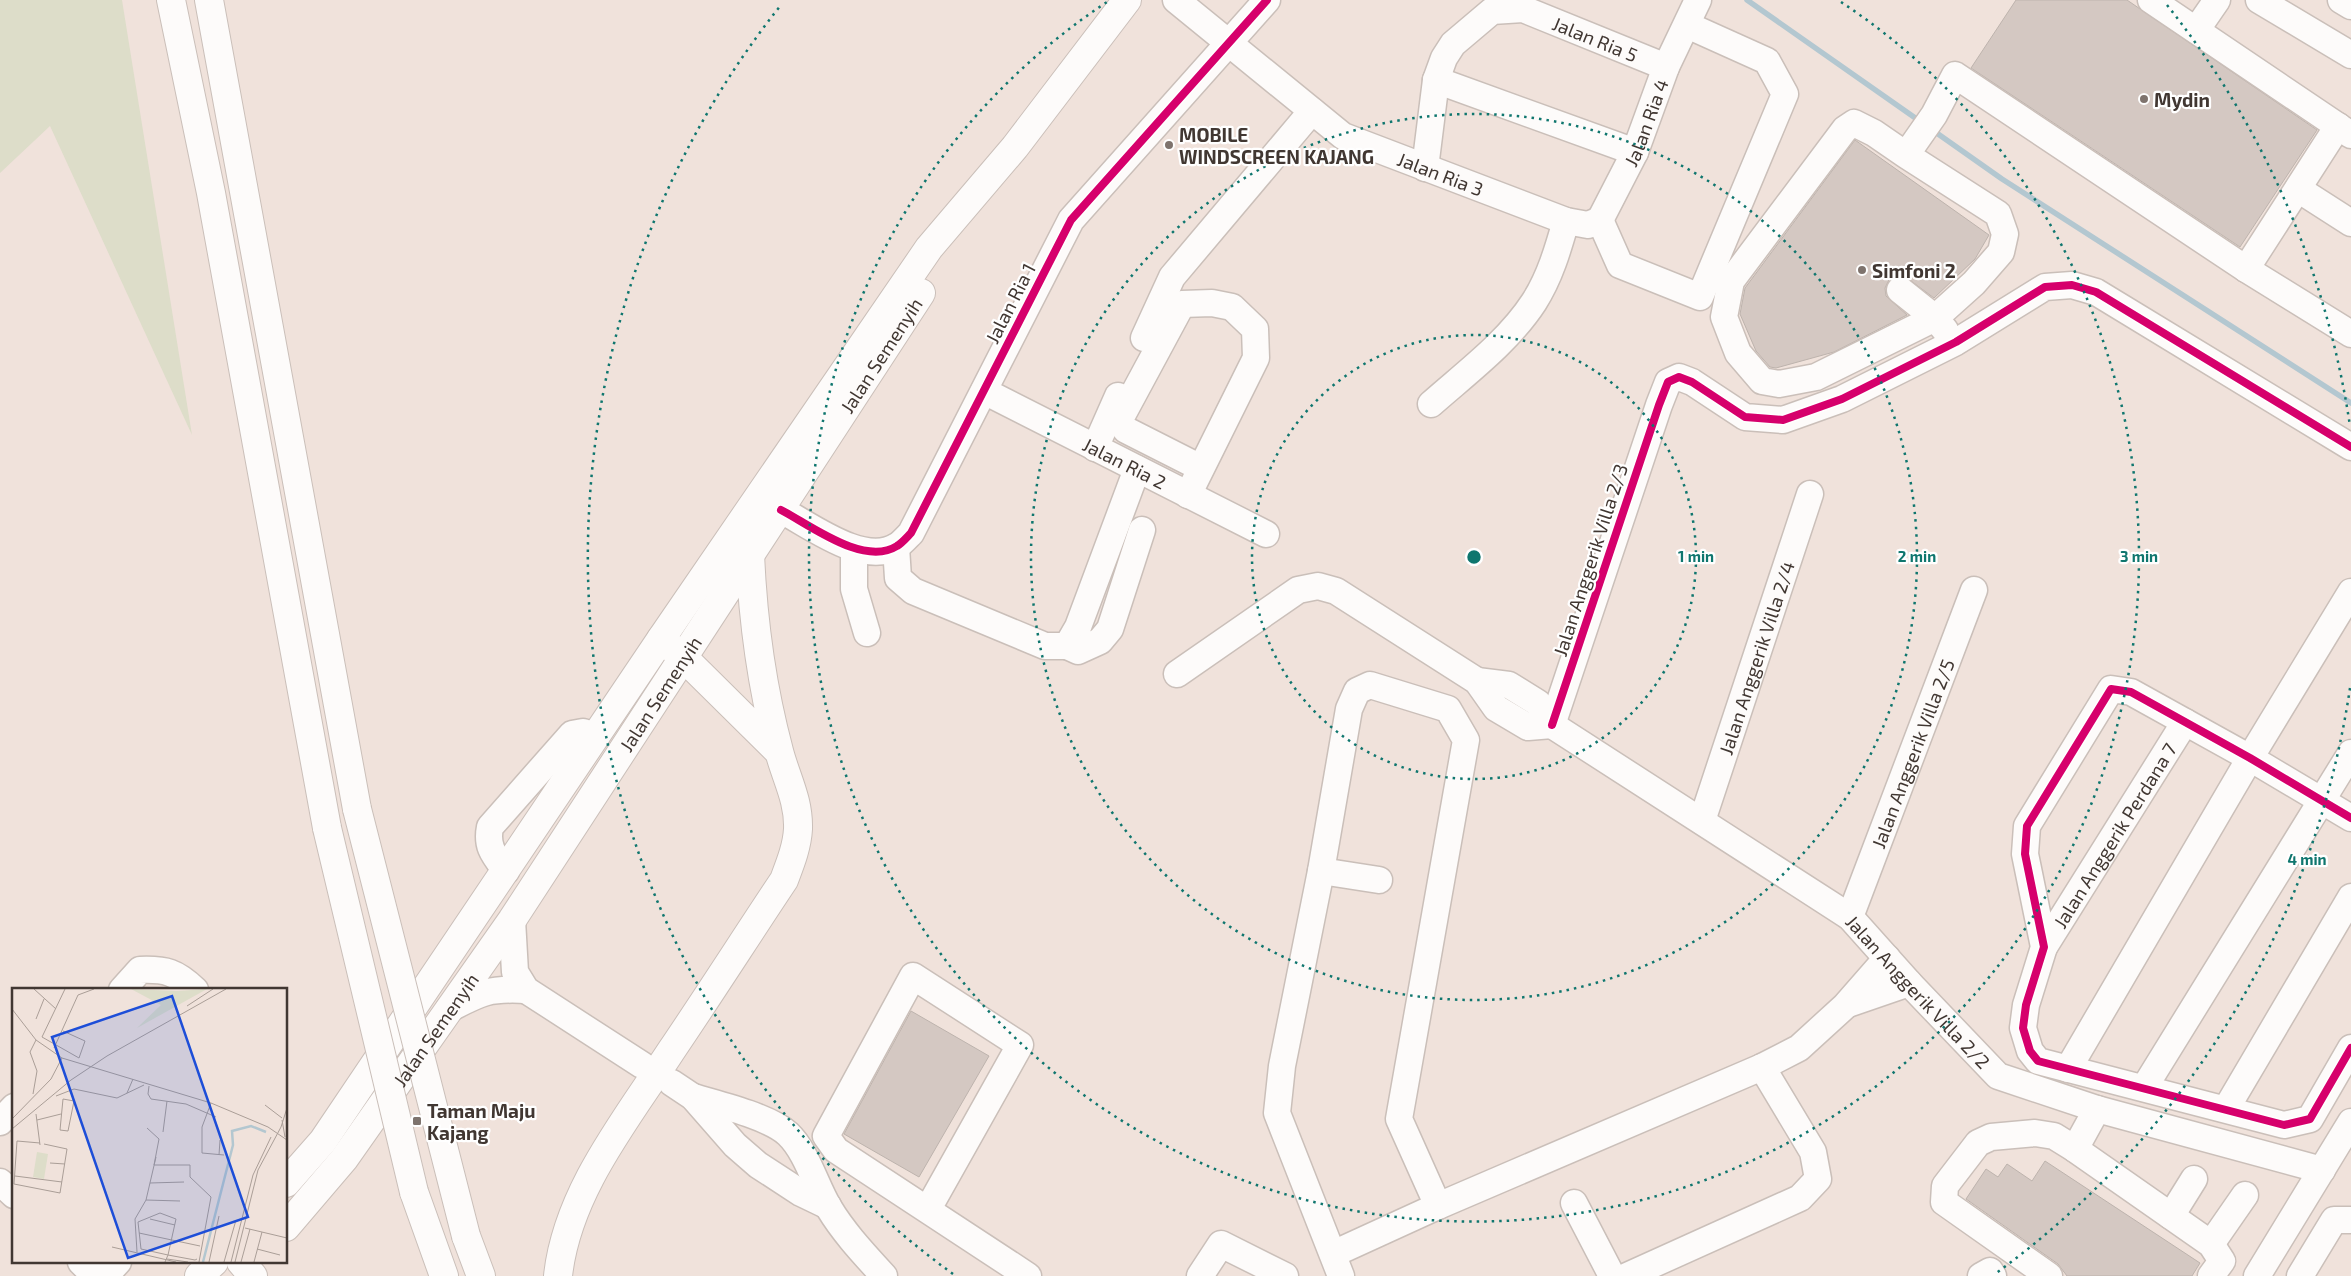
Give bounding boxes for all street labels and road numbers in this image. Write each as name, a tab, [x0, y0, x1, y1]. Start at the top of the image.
street label: Jalan Ria 5	[1550, 11, 1641, 66]
street label: Jalan Ria 4	[1618, 76, 1672, 170]
street label: Jalan Ria 3	[1395, 146, 1487, 200]
street label: Jalan Ria 1	[980, 259, 1040, 347]
street label: Jalan Semenyih	[835, 293, 926, 417]
street label: Jalan Ria 2	[1080, 432, 1170, 493]
street label: Jalan Anggerik Villa 2/3	[1548, 461, 1632, 659]
street label: Jalan Anggerik Villa 2/4	[1713, 558, 1799, 757]
street label: Jalan Semenyih	[614, 632, 706, 755]
street label: Jalan Anggerik Villa 2/5	[1866, 655, 1958, 851]
street label: Jalan Anggerik Perdana 7	[2048, 738, 2181, 932]
street label: Jalan Anggerik Villa 2/2	[1842, 910, 1995, 1073]
street label: Jalan Semenyih	[388, 968, 483, 1090]

